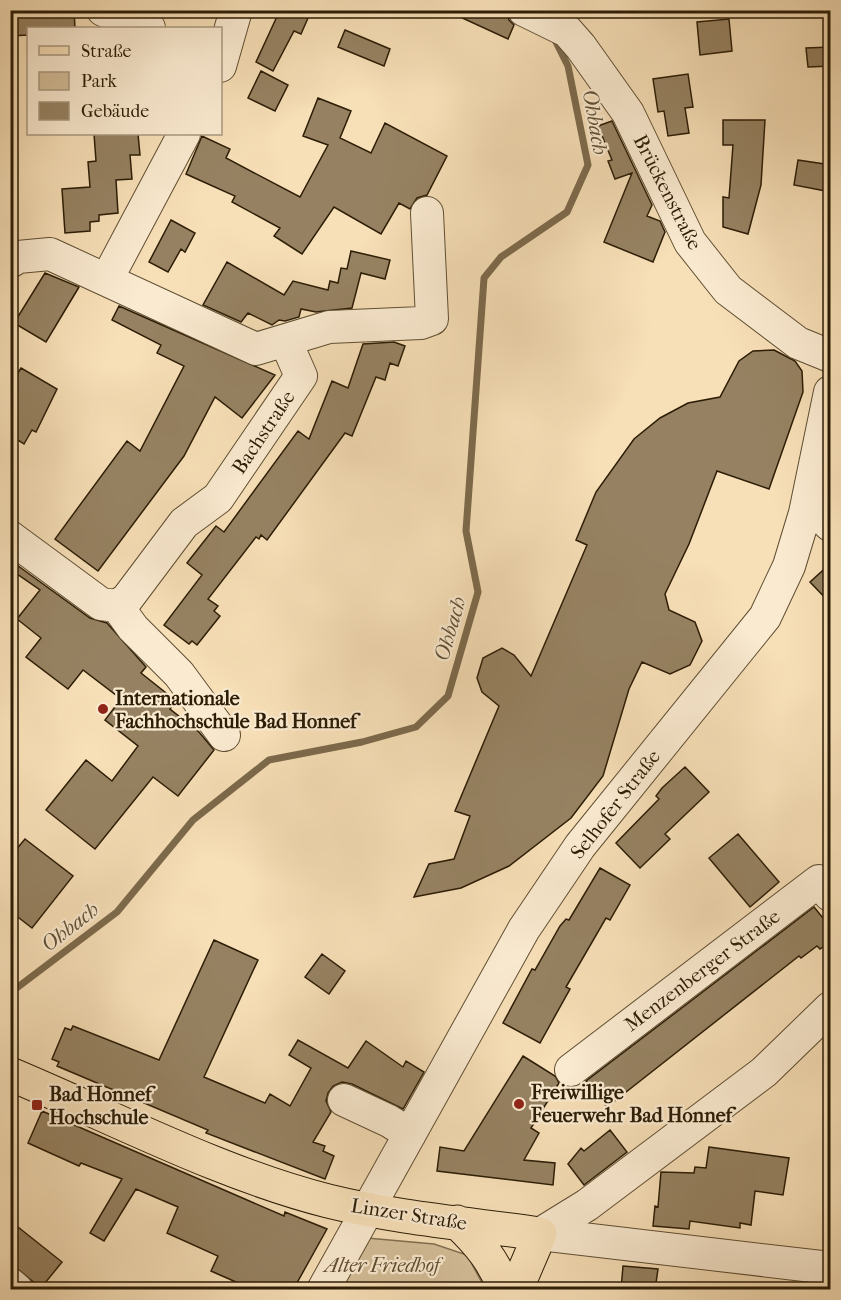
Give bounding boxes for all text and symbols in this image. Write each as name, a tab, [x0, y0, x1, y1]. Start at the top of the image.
legend	[27, 27, 222, 135]
text: Straße	[81, 41, 132, 62]
text: Park	[81, 71, 118, 92]
water label: Ohbach	[577, 87, 613, 157]
text: Gebäude	[81, 101, 149, 122]
street label: Brückenstraße	[629, 131, 706, 254]
street label: Bachstraße	[227, 386, 300, 478]
water label: Ohbach	[429, 594, 471, 664]
place label: Internationale Fachhochschule Bad Honnef	[114, 687, 361, 733]
marker: Internationale Fachhochschule Bad Honnef	[96, 702, 110, 716]
street label: Selhofer Straße	[566, 745, 665, 863]
water label: Ohbach	[37, 897, 104, 957]
street label: Menzenberger Straße	[620, 905, 784, 1036]
place label: Freiwillige Feuerwehr Bad Honnef	[530, 1081, 737, 1127]
place label: Bad Honnef Hochschule	[49, 1083, 156, 1129]
marker: Freiwillige Feuerwehr Bad Honnef	[512, 1097, 526, 1111]
marker: Bad Honnef Hochschule	[30, 1098, 44, 1112]
street label: Linzer Straße	[349, 1194, 469, 1235]
park label: Alter Friedhof	[321, 1254, 444, 1277]

